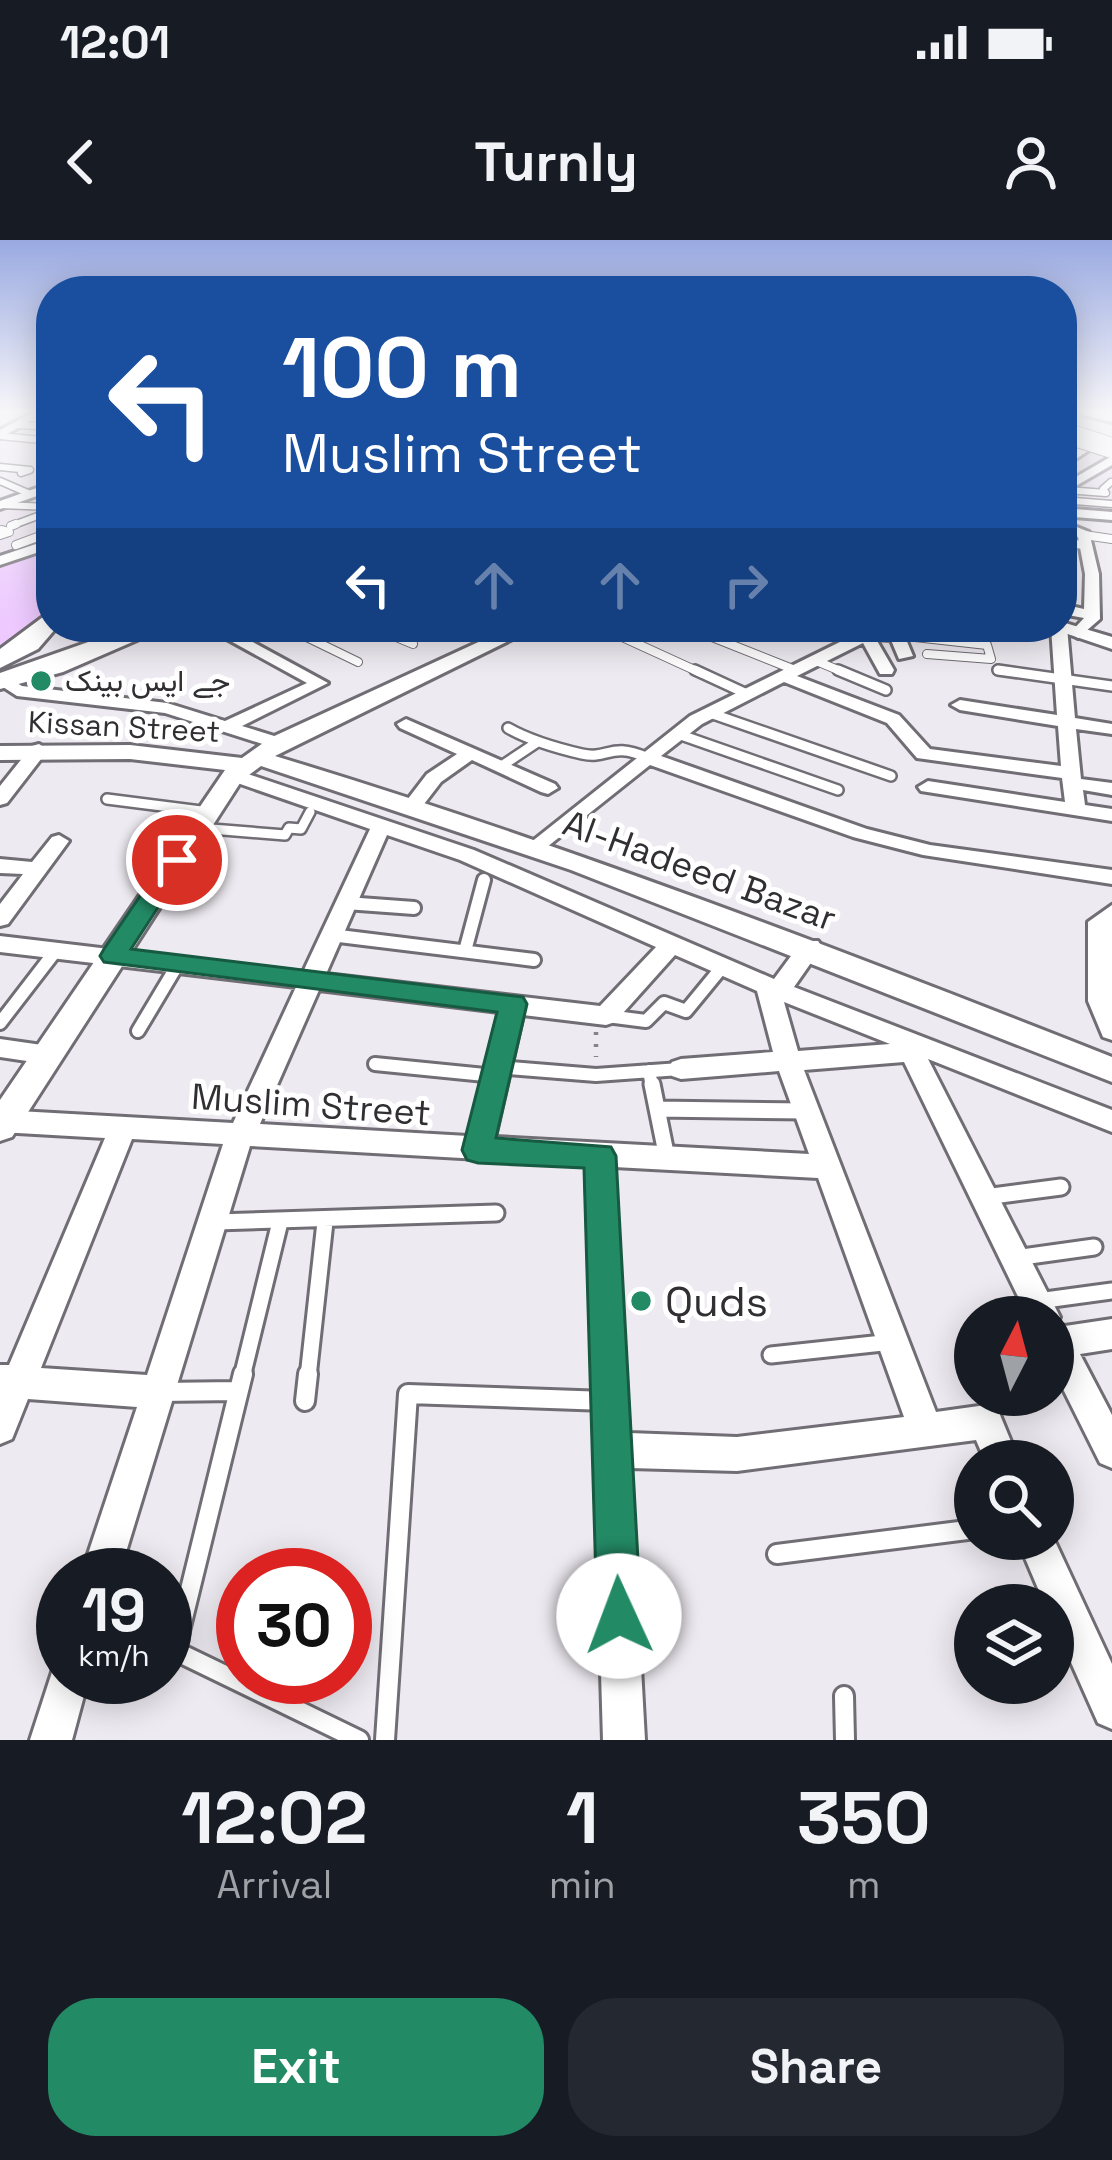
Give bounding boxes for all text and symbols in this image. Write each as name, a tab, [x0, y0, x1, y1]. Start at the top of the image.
text: 12:01	[60, 14, 170, 71]
text: Turnly	[474, 128, 638, 197]
icon: back	[48, 129, 114, 195]
icon: person	[998, 129, 1064, 195]
text: 100 m	[282, 314, 522, 422]
icon: left	[84, 324, 240, 480]
text: Muslim Street	[282, 419, 642, 488]
icon: left	[335, 552, 401, 618]
icon: ahead	[461, 552, 527, 618]
icon: ahead	[587, 552, 653, 618]
icon: right	[713, 552, 779, 618]
place label: جے ایس بینک	[65, 661, 230, 700]
marker: جے ایس بینک	[28, 668, 54, 694]
street label: Kissan Street	[27, 702, 221, 751]
street label: Al-Hadeed Bazar	[557, 800, 843, 942]
pin	[126, 809, 228, 911]
icon: arrive	[144, 827, 210, 893]
street label: Muslim Street	[190, 1074, 432, 1136]
place label: Quds	[665, 1275, 768, 1328]
marker: Quds	[628, 1288, 654, 1314]
north arrow	[954, 1296, 1074, 1416]
map controls	[954, 1296, 1074, 1704]
button: search	[954, 1440, 1074, 1560]
speed limit sign: 30	[216, 1548, 372, 1704]
position arrow	[556, 1553, 682, 1679]
text: 19	[82, 1572, 146, 1649]
button: layers	[954, 1584, 1074, 1704]
text: km/h	[78, 1636, 150, 1675]
text: 12:02	[181, 1772, 367, 1864]
text: 1	[566, 1772, 599, 1864]
text: 350	[797, 1772, 931, 1864]
text: Arrival	[216, 1860, 332, 1909]
text: min	[549, 1860, 616, 1909]
text: m	[847, 1860, 881, 1909]
button: Exit	[48, 1998, 544, 2136]
button: Share	[568, 1998, 1064, 2136]

